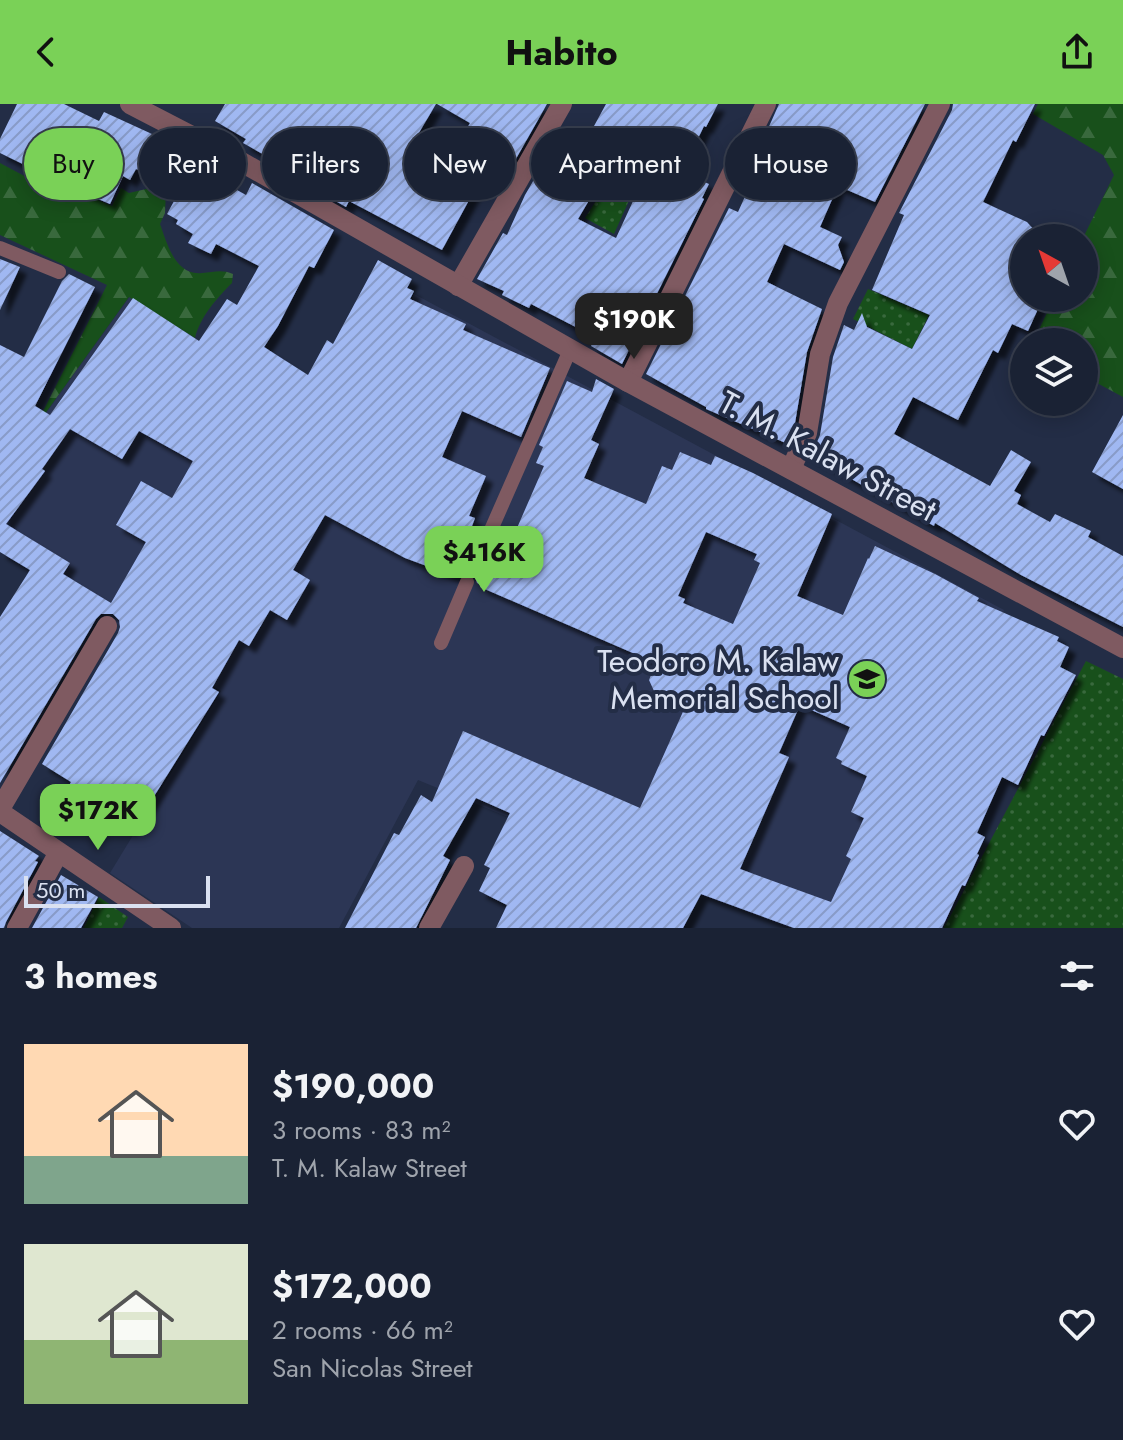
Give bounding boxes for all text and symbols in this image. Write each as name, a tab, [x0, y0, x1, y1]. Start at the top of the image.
text: Habito	[505, 26, 618, 78]
icon: back	[24, 30, 68, 74]
icon: share	[1055, 30, 1099, 74]
chip: Buy	[24, 128, 123, 200]
chip: Rent	[139, 128, 246, 200]
chip: Filters	[262, 128, 388, 200]
chip: New	[404, 128, 515, 200]
chip: Apartment	[531, 128, 709, 200]
chip: House	[725, 128, 856, 200]
north arrow	[1010, 224, 1098, 312]
map controls	[1010, 224, 1098, 416]
pin: $190K	[578, 293, 690, 361]
text: $190K	[593, 300, 675, 338]
button: layers	[1010, 328, 1098, 416]
street label: T. M. Kalaw Street	[711, 379, 945, 533]
pin: $416K	[428, 526, 540, 594]
text: $416K	[442, 533, 526, 571]
place label: Teodoro M. Kalaw Memorial School	[597, 638, 839, 721]
school or university icon: Teodoro M. Kalaw Memorial School	[846, 658, 888, 700]
pin: $172K	[42, 784, 154, 852]
text: $172K	[58, 791, 138, 829]
scale bar	[24, 872, 210, 908]
text: 50 m	[36, 874, 85, 906]
text: 3 homes	[24, 952, 158, 1001]
icon: filters	[1055, 954, 1099, 998]
text: $190,000	[272, 1062, 434, 1111]
icon: home	[88, 1076, 184, 1172]
icon: heart	[1055, 1102, 1099, 1146]
text: 3 rooms · 83 m²	[272, 1111, 451, 1149]
text: T. M. Kalaw Street	[272, 1149, 467, 1187]
text: $172,000	[272, 1262, 432, 1311]
icon: home	[88, 1276, 184, 1372]
icon: heart	[1055, 1302, 1099, 1346]
text: 2 rooms · 66 m²	[272, 1311, 453, 1349]
text: San Nicolas Street	[272, 1349, 473, 1387]

